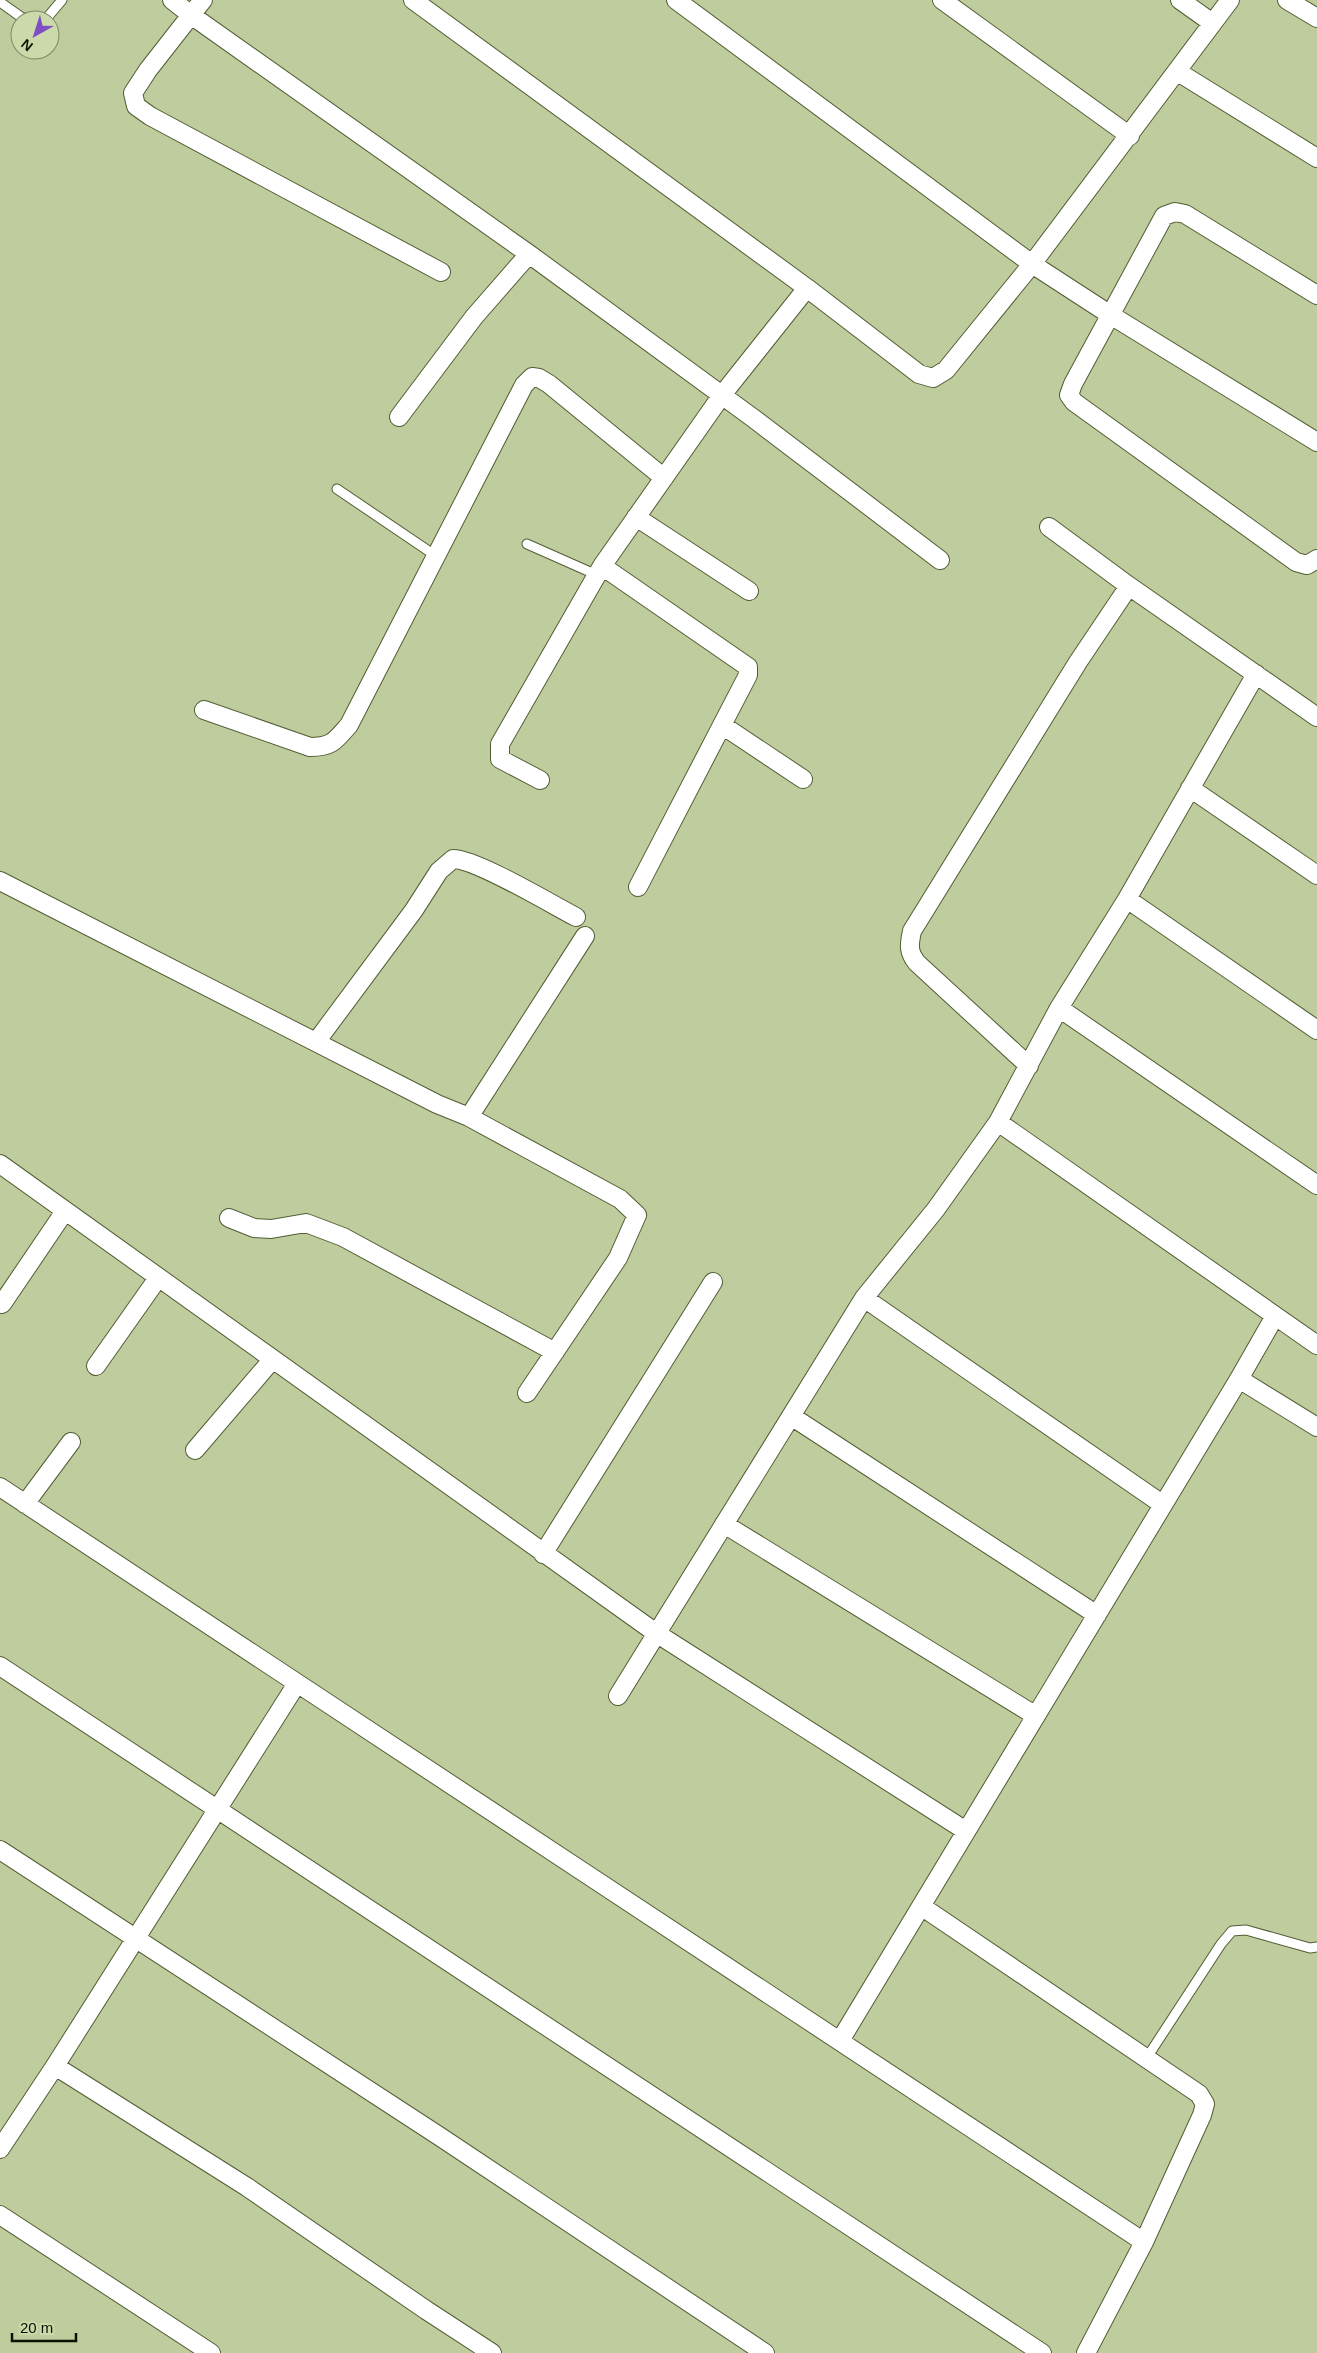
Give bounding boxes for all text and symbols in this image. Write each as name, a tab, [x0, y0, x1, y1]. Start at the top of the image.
north arrow	[10, 10, 60, 60]
text: N	[18, 36, 36, 55]
scale bar	[12, 2310, 76, 2342]
text: 20 m	[20, 2319, 53, 2336]

